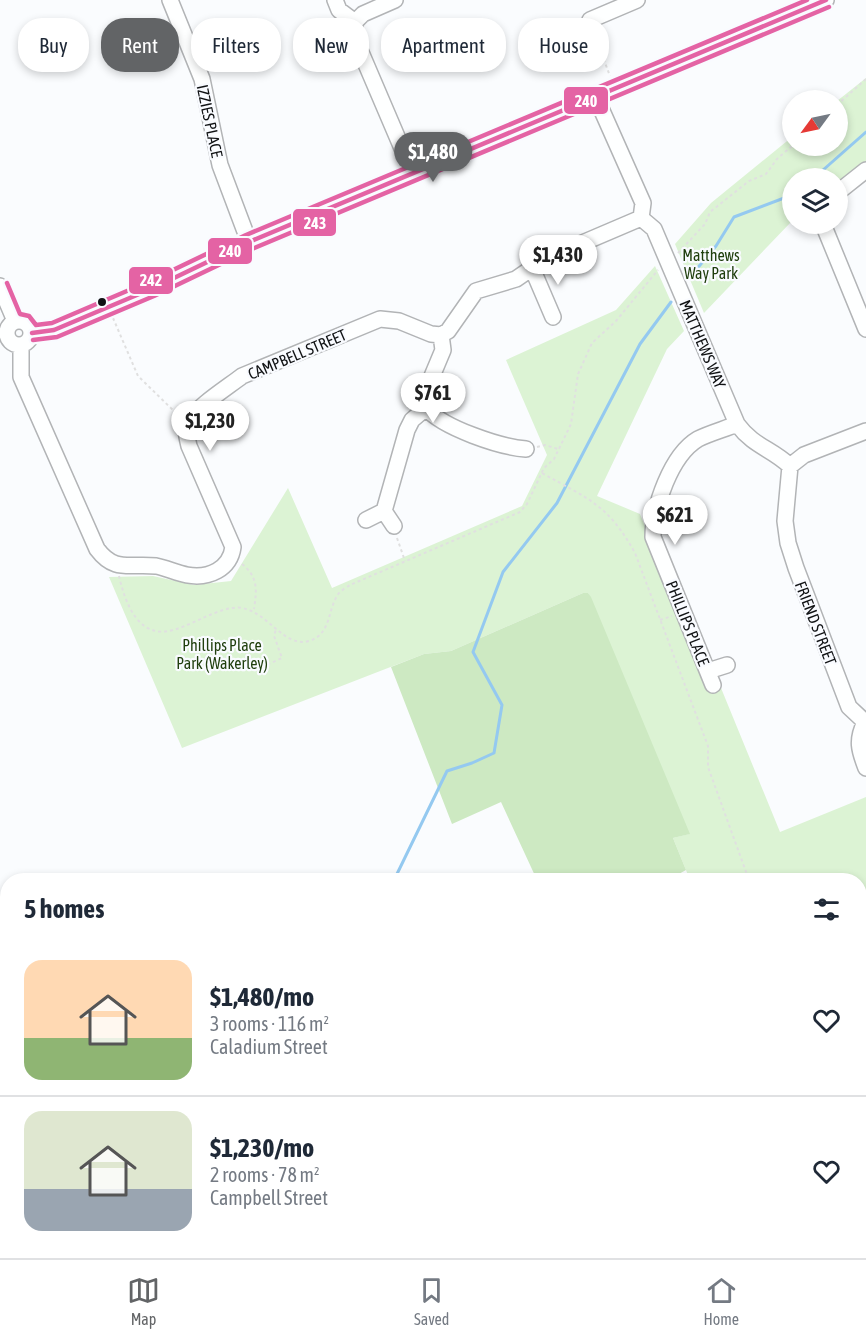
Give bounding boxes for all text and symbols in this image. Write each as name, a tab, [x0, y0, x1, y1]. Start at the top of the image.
chip: Buy	[18, 18, 89, 72]
chip: Rent	[101, 18, 179, 72]
chip: Filters	[191, 18, 281, 72]
chip: New	[293, 18, 369, 72]
chip: Apartment	[381, 18, 506, 72]
chip: House	[518, 18, 609, 72]
street label: IZZIES PLACE	[193, 83, 227, 159]
line badge: 240	[563, 86, 609, 115]
north arrow	[782, 90, 848, 156]
map controls	[782, 90, 848, 234]
text: 240	[575, 92, 598, 110]
pin: $1,480	[384, 132, 482, 183]
text: $1,480	[408, 140, 458, 163]
button: layers	[782, 168, 848, 234]
line badge: 243	[292, 208, 337, 237]
text: 243	[304, 214, 326, 232]
pin: $1,430	[509, 235, 607, 286]
line badge: 240	[207, 237, 253, 265]
text: 240	[219, 242, 242, 260]
text: $1,430	[533, 243, 583, 266]
park label: Matthews Way Park	[682, 246, 740, 283]
line badge: 242	[128, 266, 174, 295]
text: 242	[140, 271, 162, 289]
unlabelled marker	[96, 296, 108, 308]
street label: MATTHEWS WAY	[676, 297, 730, 392]
street label: CAMPBELL STREET	[245, 325, 349, 383]
pin: $761	[397, 373, 469, 424]
text: $761	[415, 381, 451, 404]
pin: $1,230	[161, 401, 259, 452]
text: $1,230	[185, 409, 235, 432]
pin: $621	[639, 495, 711, 546]
text: $621	[657, 503, 693, 526]
street label: PHILLIPS PLACE	[663, 578, 713, 668]
street label: FRIEND STREET	[792, 579, 840, 667]
park label: Phillips Place Park (Wakerley)	[176, 636, 268, 673]
icon: filters	[810, 893, 843, 926]
text: 5 homes	[24, 894, 104, 924]
text: $1,480/mo	[210, 982, 314, 1012]
icon: home	[72, 984, 144, 1056]
icon: heart	[810, 1004, 843, 1037]
text: 3 rooms · 116 m²	[210, 1012, 329, 1035]
text: Caladium Street	[210, 1035, 328, 1058]
text: $1,230/mo	[210, 1133, 314, 1163]
icon: home	[72, 1135, 144, 1207]
icon: heart	[810, 1155, 843, 1188]
text: 2 rooms · 78 m²	[210, 1163, 320, 1186]
text: Campbell Street	[210, 1186, 328, 1209]
tab: Map	[127, 1274, 160, 1328]
tab: Saved	[414, 1274, 449, 1328]
tab: Home	[703, 1274, 739, 1328]

